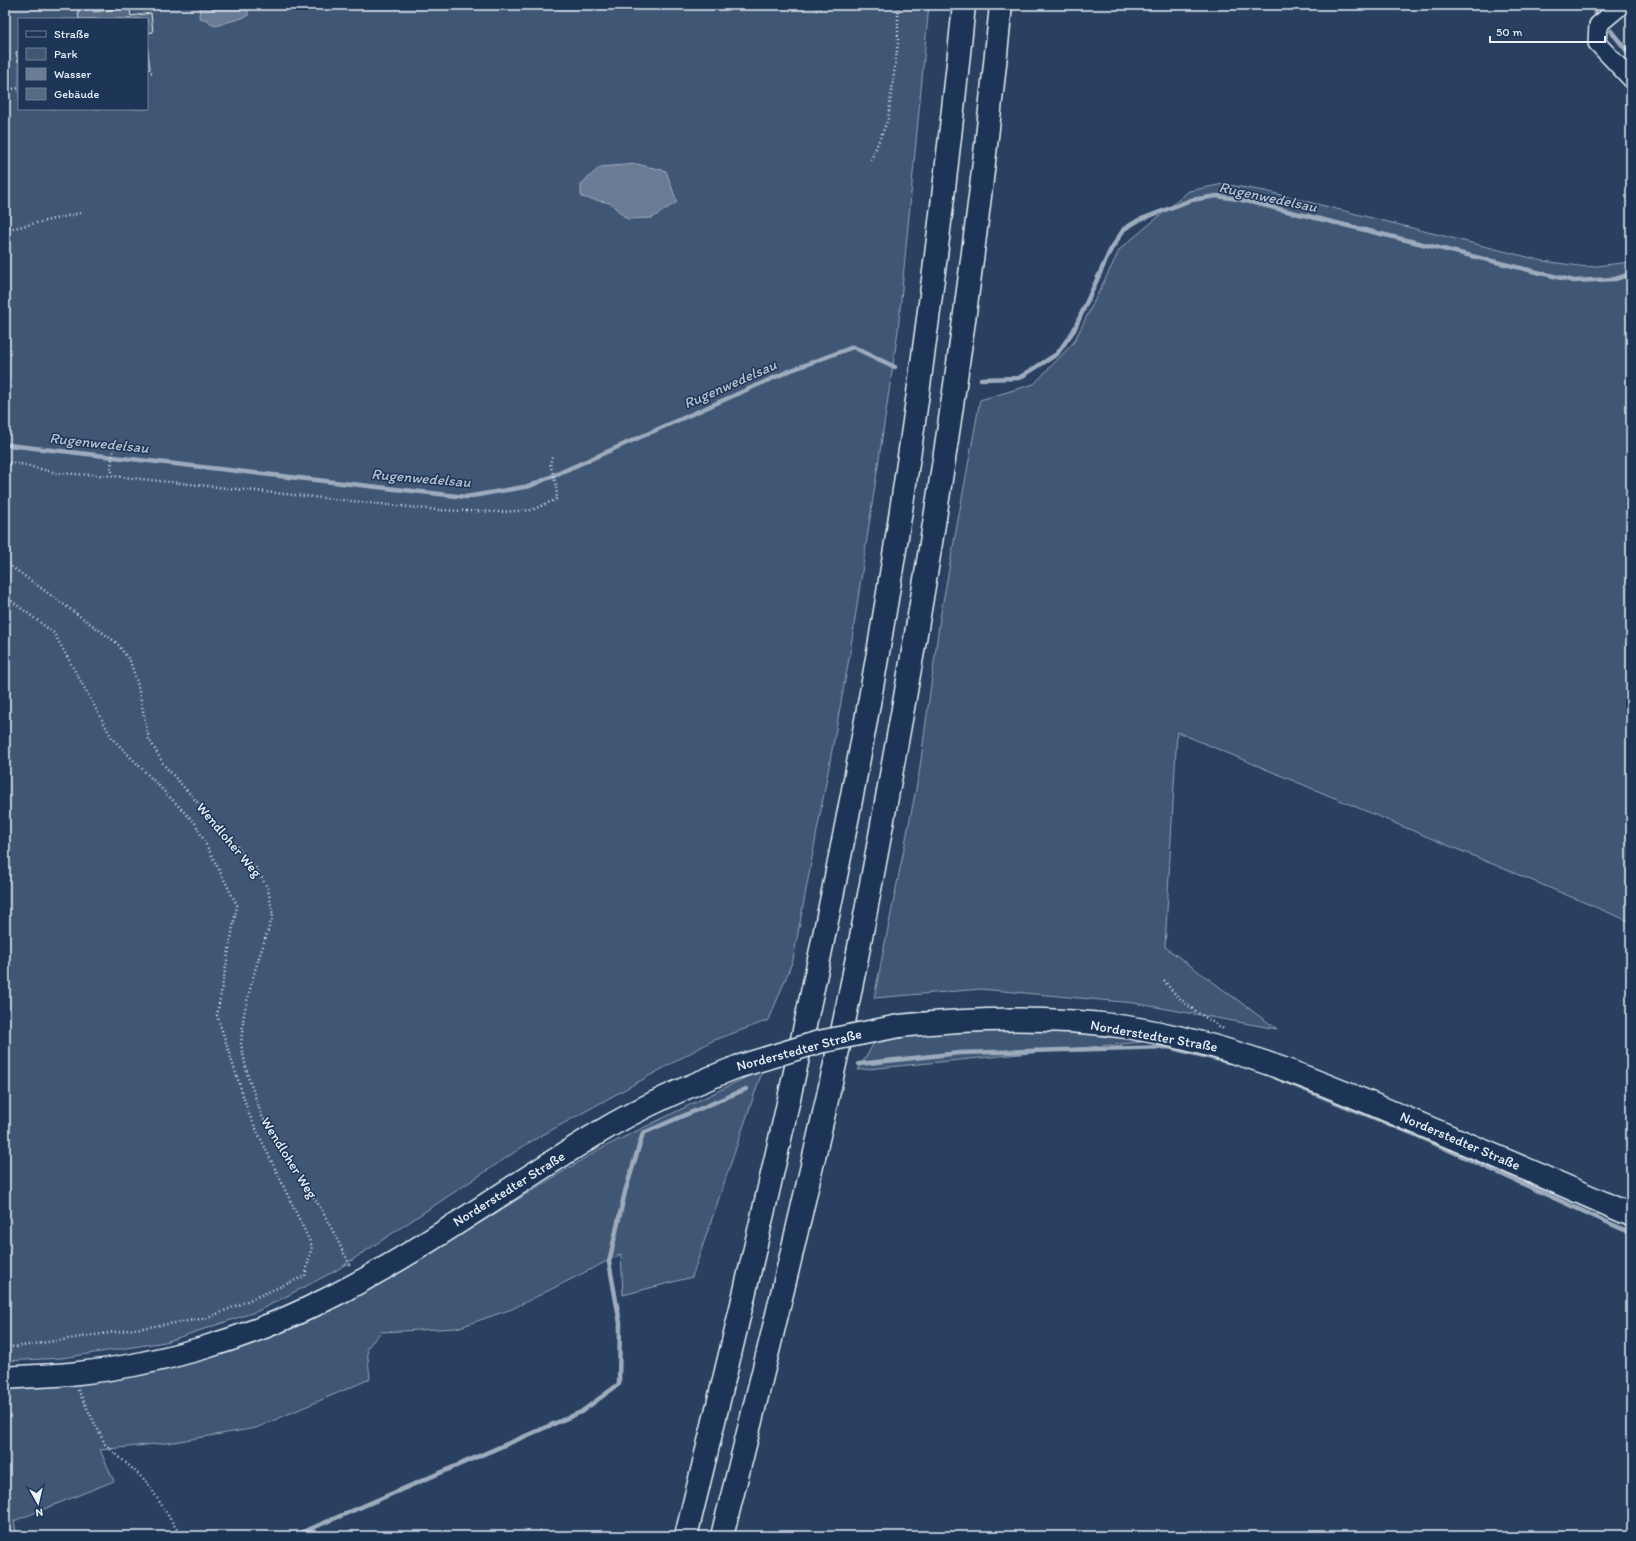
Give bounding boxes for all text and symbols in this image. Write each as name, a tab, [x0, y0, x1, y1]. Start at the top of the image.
legend	[18, 18, 148, 110]
scale bar	[1490, 18, 1605, 44]
text: 50 m	[1496, 25, 1522, 39]
text: Straße	[54, 27, 89, 41]
text: Park	[54, 47, 78, 61]
text: Wasser	[54, 67, 91, 81]
text: Gebäude	[54, 87, 99, 101]
water label: Rugenwedelsau	[1217, 178, 1319, 216]
water label: Rugenwedelsau	[681, 355, 780, 412]
water label: Rugenwedelsau	[48, 429, 150, 457]
water label: Rugenwedelsau	[371, 465, 472, 491]
street label: Wendloher Weg	[193, 799, 266, 882]
street label: Norderstedter Straße	[1089, 1016, 1219, 1056]
street label: Norderstedter Straße	[735, 1025, 864, 1075]
street label: Norderstedter Straße	[1397, 1108, 1523, 1174]
street label: Wendloher Weg	[257, 1114, 321, 1203]
street label: Norderstedter Straße	[450, 1147, 568, 1230]
north arrow	[18, 1483, 58, 1523]
text: N	[35, 1505, 44, 1519]

